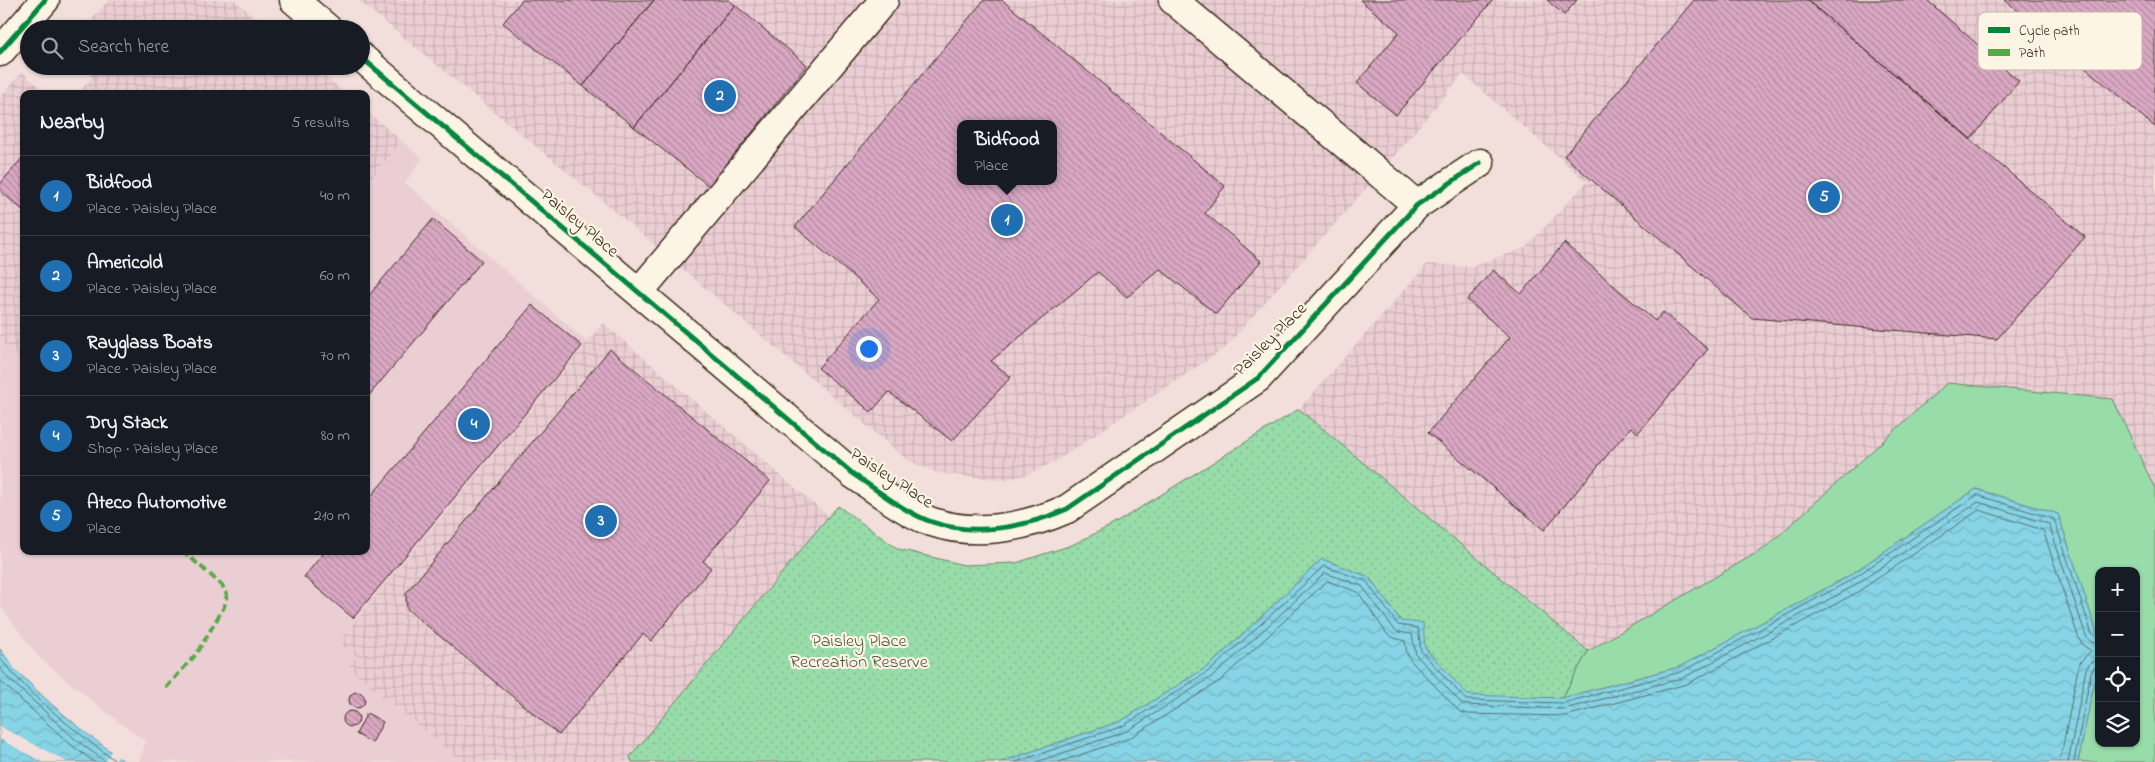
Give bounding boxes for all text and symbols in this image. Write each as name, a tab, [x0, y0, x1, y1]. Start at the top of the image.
legend	[1978, 12, 2142, 70]
search box	[20, 20, 370, 75]
text: Cycle path	[2019, 21, 2080, 43]
icon: search	[38, 34, 66, 62]
text: Search here	[78, 34, 169, 61]
text: Path	[2019, 43, 2045, 64]
pin: 2	[704, 77, 736, 115]
text: Nearby	[40, 108, 104, 138]
text: 5 results	[291, 111, 350, 135]
popup	[957, 120, 1057, 185]
text: Bidfood	[975, 127, 1040, 154]
text: Place	[975, 154, 1008, 178]
text: Bidfood	[87, 170, 152, 197]
pin: 5	[1808, 178, 1840, 216]
street label: Paisley Place	[534, 183, 625, 265]
text: 1	[53, 184, 59, 208]
text: 40 m	[320, 184, 350, 208]
text: Place · Paisley Place	[87, 197, 217, 221]
pin: 1	[991, 201, 1023, 239]
text: Americold	[87, 250, 163, 277]
text: 2	[52, 264, 60, 288]
text: 60 m	[320, 264, 350, 288]
text: Place · Paisley Place	[87, 277, 217, 301]
street label: Paisley Place	[1228, 296, 1315, 383]
text: Rayglass Boats	[87, 330, 213, 357]
your location	[856, 336, 882, 362]
text: 3	[53, 344, 59, 368]
text: 70 m	[320, 344, 350, 368]
text: Place · Paisley Place	[87, 357, 217, 381]
pin: 4	[458, 405, 490, 443]
text: Dry Stack	[87, 410, 168, 437]
text: 4	[53, 424, 59, 448]
text: 80 m	[321, 424, 350, 448]
text: Shop · Paisley Place	[87, 437, 218, 461]
street label: Paisley Place	[844, 442, 939, 516]
text: Ateco Automotive	[87, 490, 226, 517]
pin: 3	[585, 502, 617, 540]
text: 5	[51, 504, 61, 528]
text: 210 m	[314, 504, 350, 528]
text: Place	[87, 517, 121, 541]
map controls	[2095, 567, 2140, 747]
button: +	[2095, 567, 2140, 612]
button: −	[2095, 612, 2140, 657]
park label: Paisley Place Recreation Reserve	[790, 629, 929, 676]
button: locate	[2095, 657, 2140, 702]
button: layers	[2095, 702, 2140, 747]

